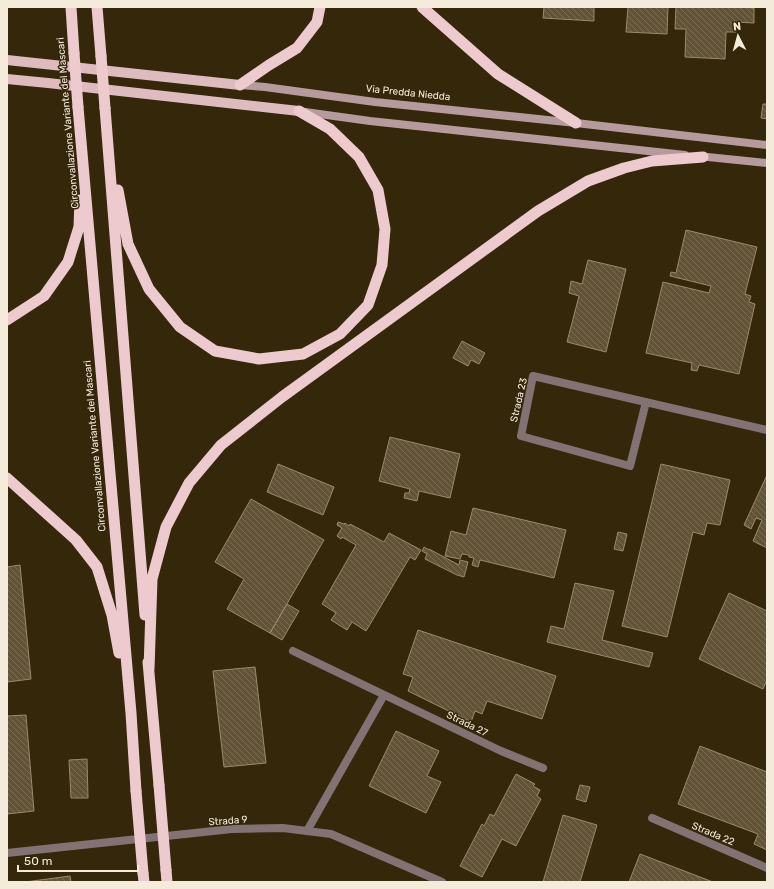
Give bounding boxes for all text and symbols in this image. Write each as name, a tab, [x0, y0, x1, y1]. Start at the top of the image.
north arrow	[718, 16, 758, 56]
text: N	[732, 20, 742, 33]
street label: Circonvallazione Variante del Mascari	[55, 37, 81, 209]
street label: Via Predda Niedda	[365, 83, 451, 103]
street label: Circonvallazione Variante del Mascari	[82, 360, 108, 532]
street label: Strada 23	[508, 377, 530, 423]
street label: Strada 27	[444, 709, 490, 739]
street label: Strada 9	[208, 814, 248, 828]
street label: Strada 22	[690, 820, 736, 848]
scale bar	[18, 847, 138, 873]
text: 50 m	[24, 854, 52, 868]

